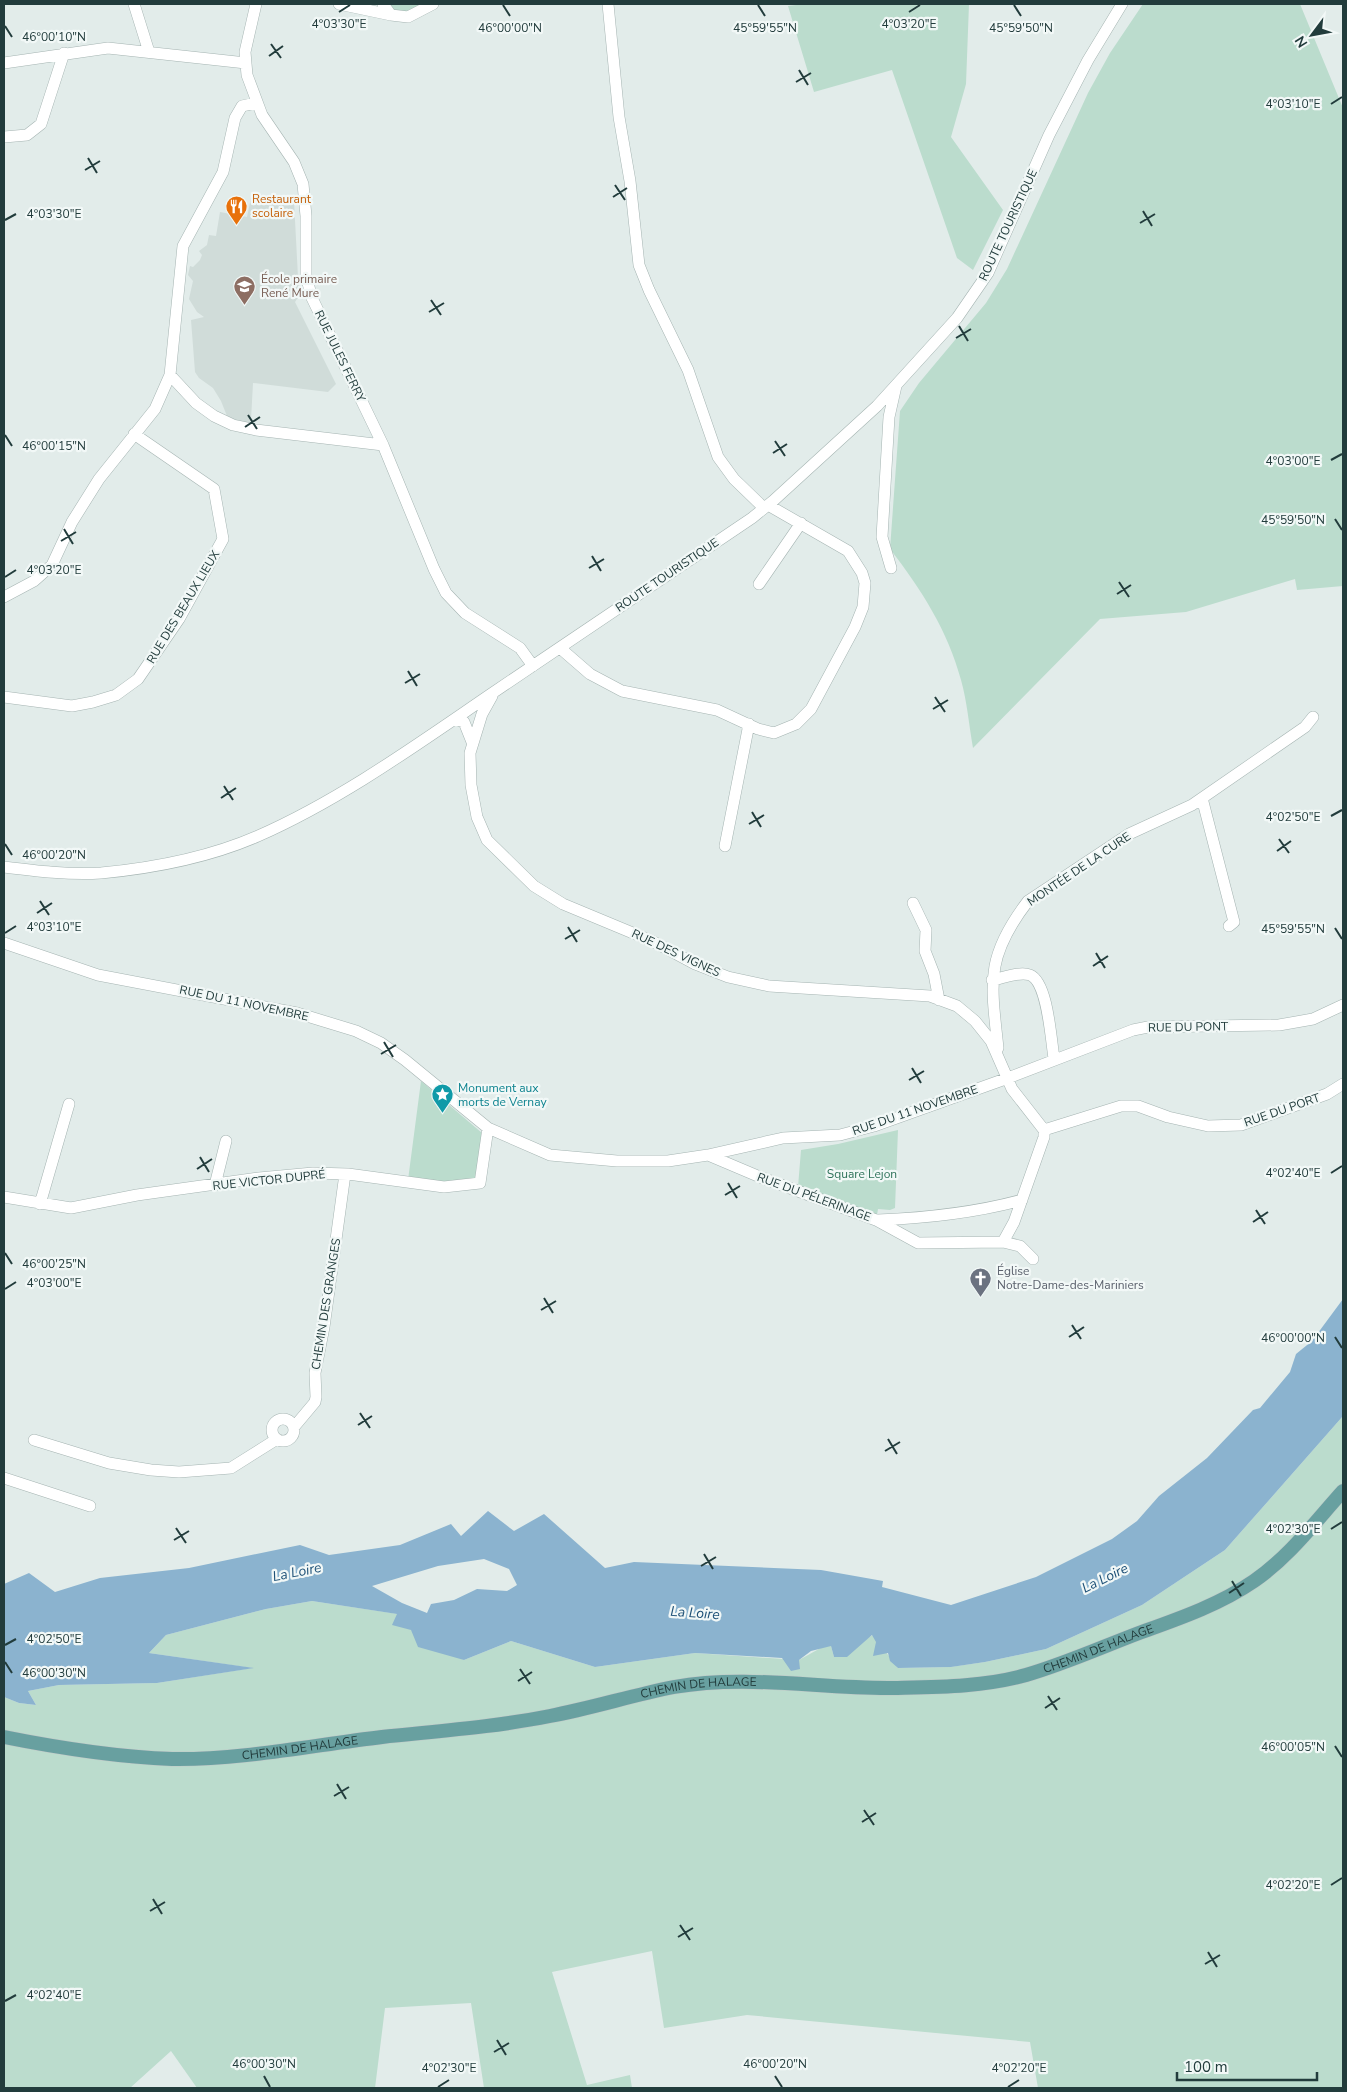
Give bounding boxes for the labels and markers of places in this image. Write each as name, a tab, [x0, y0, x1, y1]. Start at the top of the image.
place label: Restaurant scolaire	[252, 191, 312, 221]
restaurant icon: Restaurant scolaire	[224, 194, 248, 225]
place label: École primaire René Mure	[261, 271, 337, 301]
school or university icon: École primaire René Mure	[233, 274, 257, 305]
place label: Monument aux morts de Vernay	[458, 1080, 547, 1110]
place icon: Monument aux morts de Vernay	[430, 1083, 454, 1114]
place label: Église Notre-Dame-des-Mariniers	[997, 1263, 1144, 1293]
church icon: Église Notre-Dame-des-Mariniers	[969, 1266, 993, 1297]

